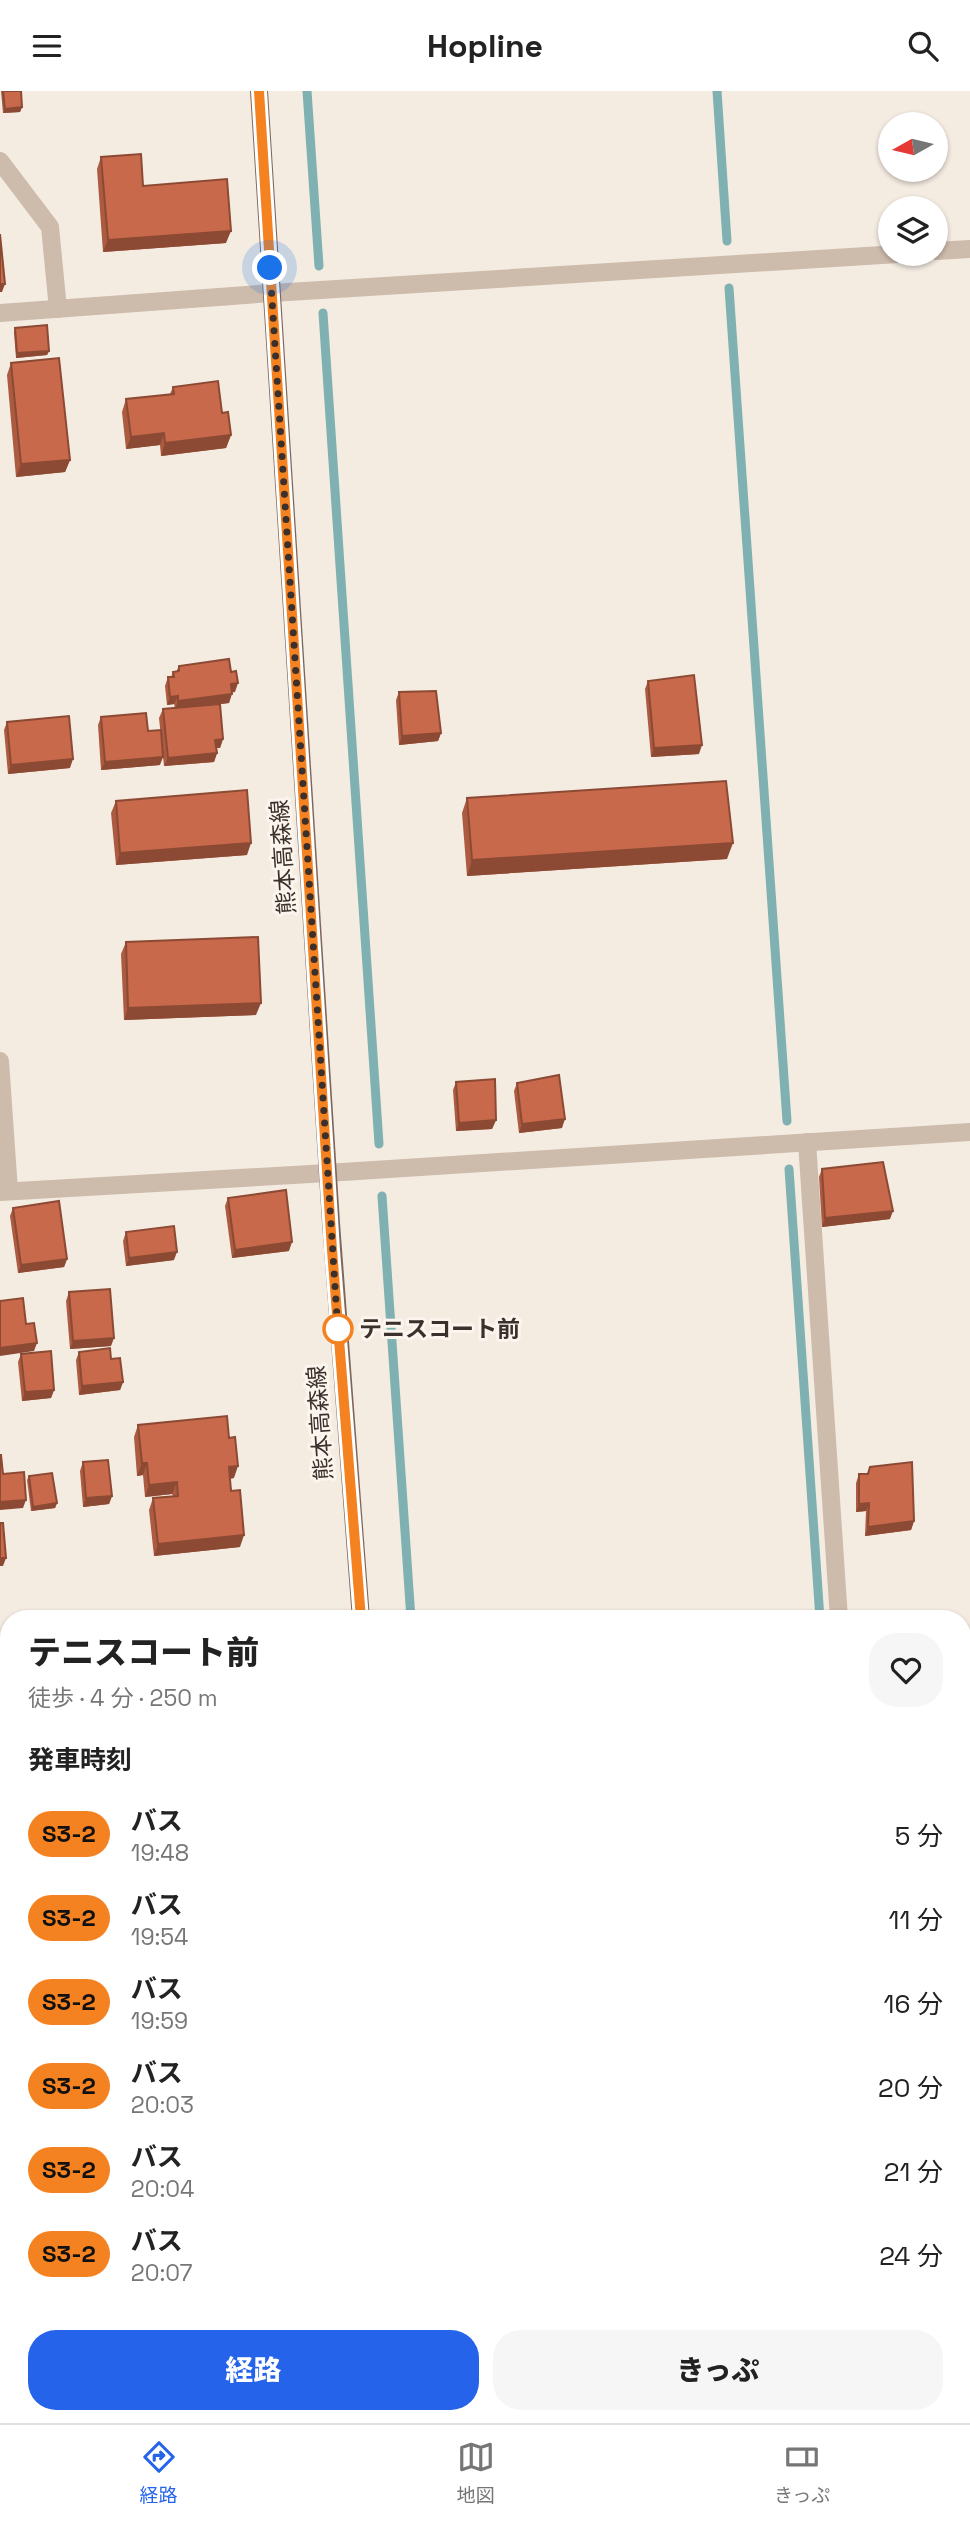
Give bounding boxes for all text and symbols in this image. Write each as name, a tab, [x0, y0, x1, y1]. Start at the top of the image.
text: Hopline	[427, 26, 543, 66]
icon: menu	[28, 27, 66, 65]
icon: search	[904, 27, 942, 65]
north arrow	[878, 112, 948, 182]
map controls	[878, 112, 948, 266]
button: layers	[878, 196, 948, 266]
your location	[252, 250, 287, 285]
street label: 熊本高森線	[264, 799, 302, 915]
marker: テニスコート前	[323, 1314, 353, 1344]
place label: テニスコート前	[359, 1314, 520, 1344]
street label: 熊本高森線	[301, 1365, 339, 1481]
text: テニスコート前	[28, 1632, 259, 1674]
button: heart	[869, 1633, 943, 1707]
text: 徒歩 · 4 分 · 250 m	[28, 1683, 218, 1713]
text: 発車時刻	[28, 1743, 132, 1777]
text: バス	[131, 1804, 183, 1838]
text: S3-2	[42, 1818, 96, 1849]
text: 5 分	[895, 1819, 943, 1853]
text: 19:48	[131, 1838, 189, 1868]
text: バス	[131, 1888, 183, 1922]
text: S3-2	[42, 1902, 96, 1933]
text: 11 分	[889, 1903, 943, 1937]
text: 19:54	[131, 1922, 188, 1952]
text: バス	[131, 1972, 183, 2006]
text: S3-2	[42, 1986, 96, 2017]
text: 16 分	[884, 1987, 943, 2021]
text: 19:59	[131, 2006, 188, 2036]
text: バス	[131, 2056, 183, 2090]
text: S3-2	[42, 2070, 96, 2101]
text: 20 分	[878, 2071, 943, 2105]
text: 20:03	[131, 2090, 194, 2120]
text: バス	[131, 2140, 183, 2174]
text: S3-2	[42, 2154, 96, 2185]
text: 21 分	[884, 2155, 943, 2189]
text: 20:04	[131, 2174, 194, 2204]
text: バス	[131, 2224, 183, 2258]
text: S3-2	[42, 2238, 96, 2269]
text: 24 分	[879, 2239, 943, 2273]
text: 20:07	[131, 2258, 193, 2288]
button: 経路	[28, 2330, 479, 2410]
button: きっぷ	[493, 2330, 943, 2410]
tab: 経路	[140, 2438, 178, 2508]
tab: 地図	[457, 2438, 495, 2508]
tab: きっぷ	[774, 2438, 830, 2508]

